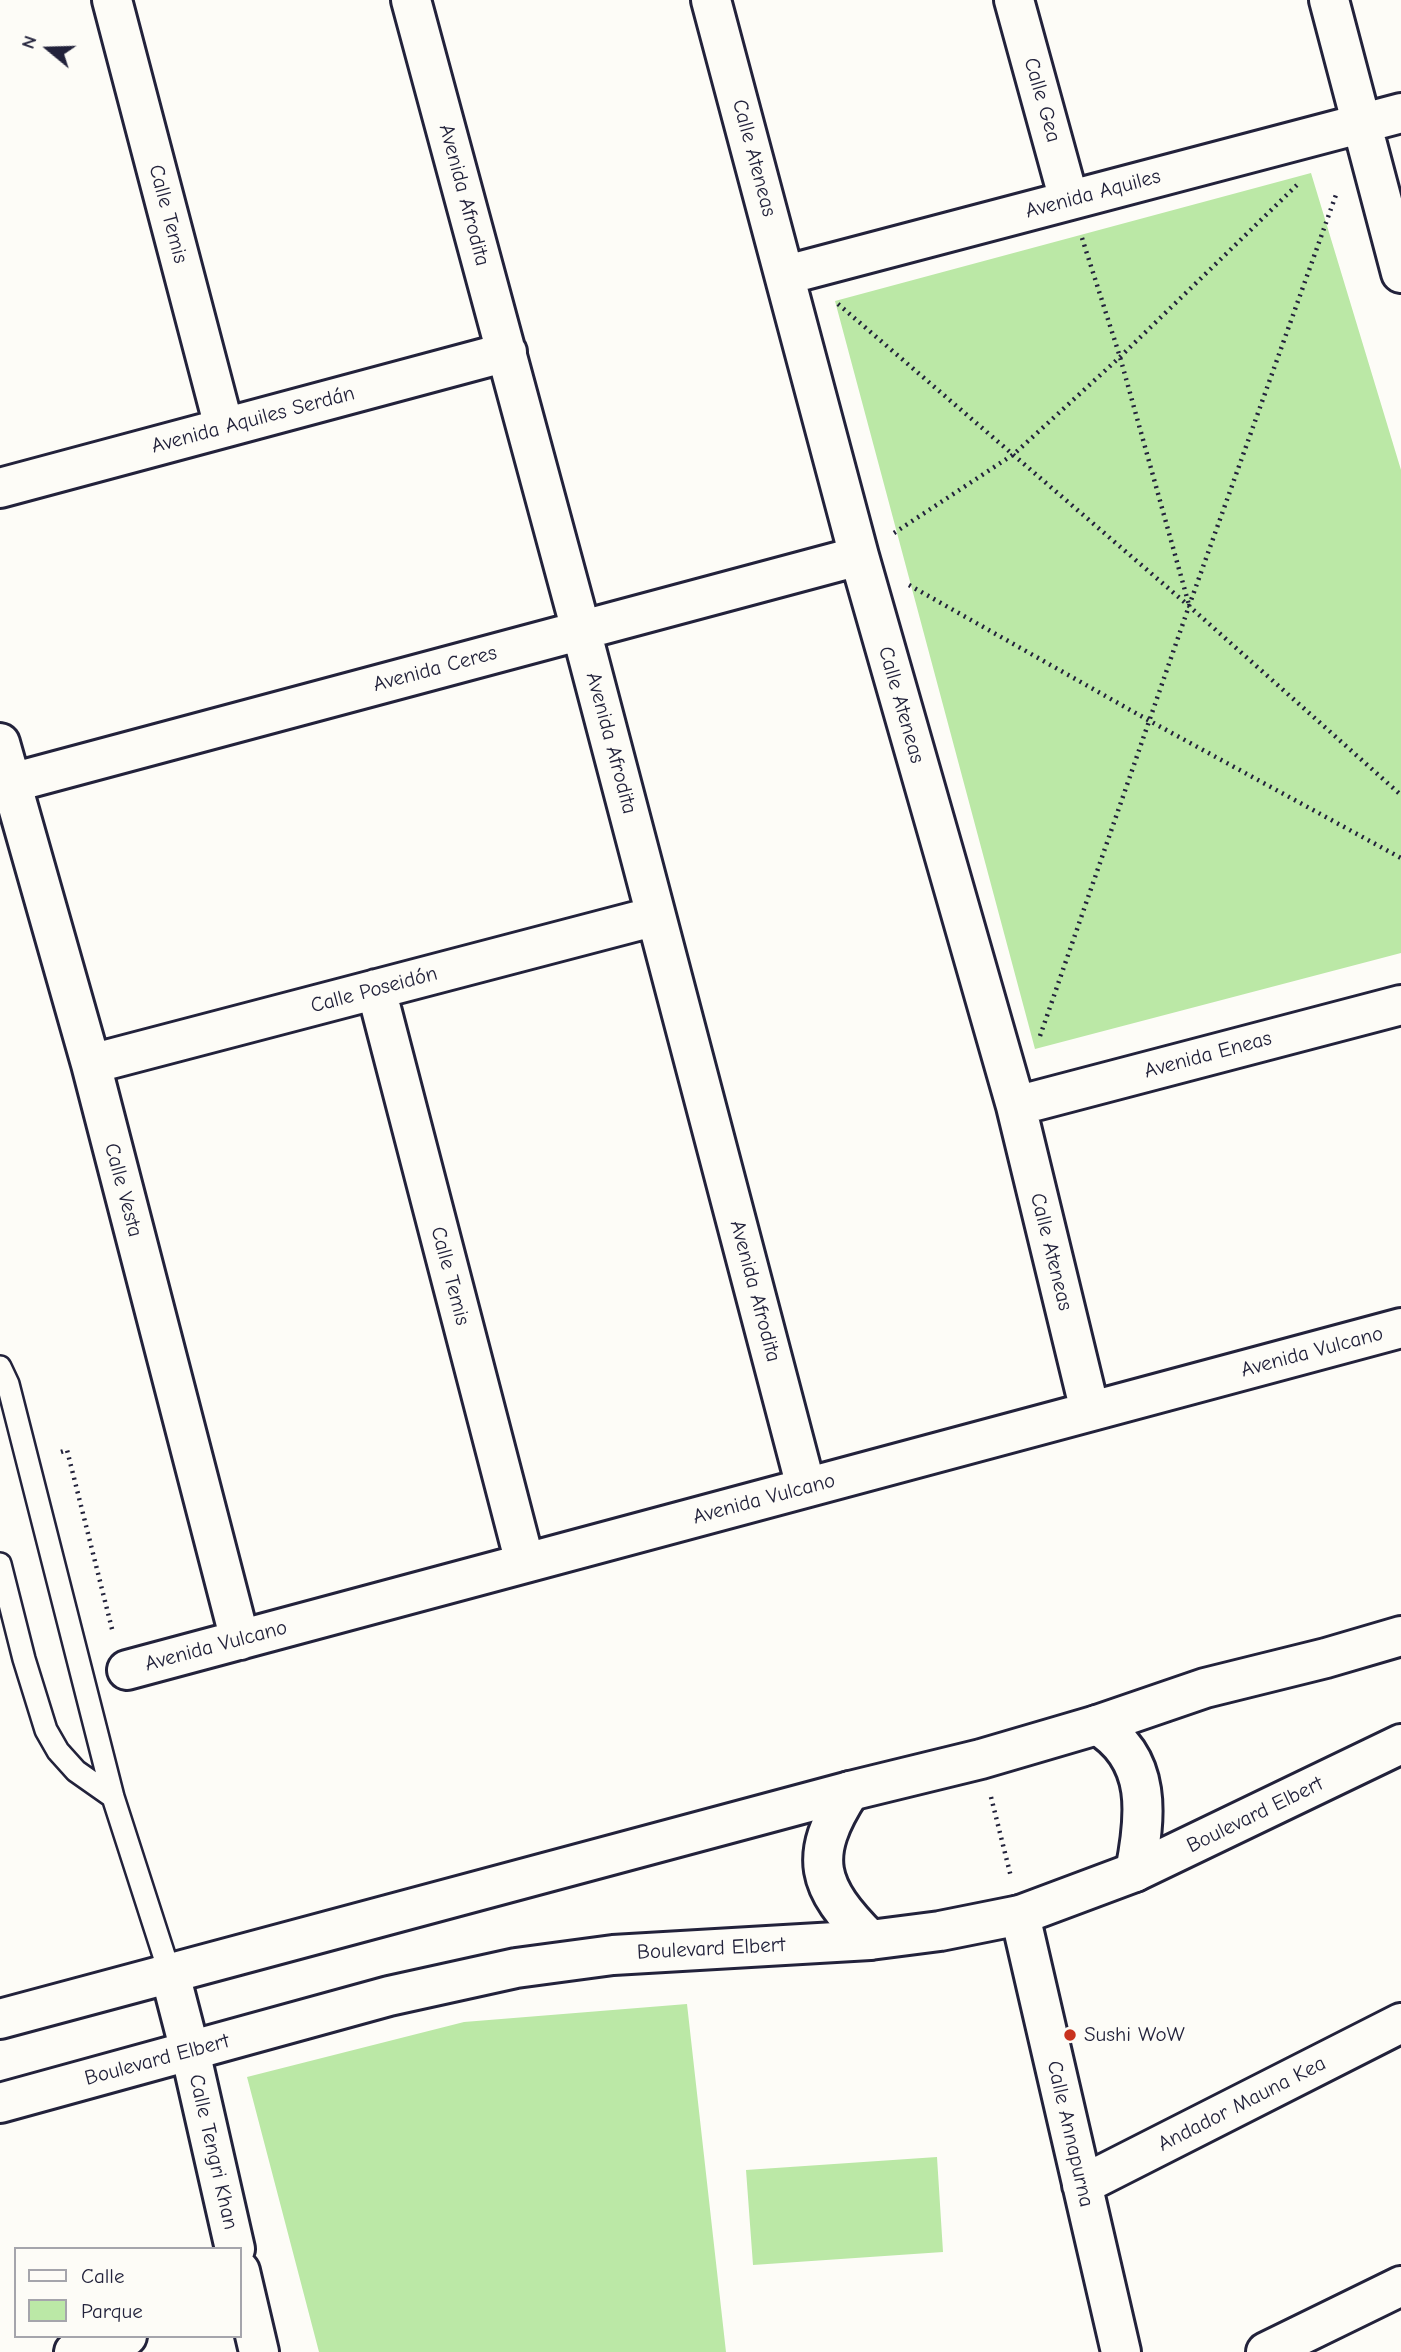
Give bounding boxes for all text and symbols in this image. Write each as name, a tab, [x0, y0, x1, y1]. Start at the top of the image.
north arrow	[14, 14, 84, 84]
text: N	[17, 33, 42, 52]
street label: Calle Gea	[1018, 55, 1066, 145]
street label: Calle Ateneas	[726, 97, 782, 219]
street label: Avenida Afrodita	[433, 121, 495, 269]
street label: Calle Temis	[143, 162, 193, 266]
street label: Avenida Aquiles	[1023, 164, 1163, 224]
street label: Avenida Aquiles Serdán	[149, 381, 357, 459]
street label: Avenida Ceres	[370, 640, 500, 698]
street label: Calle Ateneas	[872, 644, 930, 766]
street label: Avenida Afrodita	[580, 669, 642, 817]
street label: Calle Poseidón	[308, 961, 440, 1019]
street label: Avenida Eneas	[1142, 1026, 1274, 1084]
street label: Calle Vesta	[98, 1140, 148, 1240]
street label: Calle Ateneas	[1024, 1191, 1078, 1313]
street label: Avenida Afrodita	[724, 1217, 786, 1365]
street label: Calle Temis	[425, 1224, 475, 1328]
street label: Avenida Vulcano	[1238, 1321, 1386, 1383]
street label: Avenida Vulcano	[690, 1468, 838, 1530]
street label: Avenida Vulcano	[142, 1615, 290, 1677]
street label: Boulevard Elbert	[1183, 1771, 1327, 1859]
street label: Boulevard Elbert	[636, 1933, 786, 1965]
place label: Sushi WoW	[1084, 2022, 1185, 2048]
marker: Sushi WoW	[1062, 2027, 1078, 2043]
street label: Boulevard Elbert	[82, 2029, 232, 2091]
street label: Andador Mauna Kea	[1154, 2051, 1330, 2157]
street label: Calle Annapurna	[1041, 2058, 1099, 2210]
street label: Calle Tengri Khan	[183, 2072, 243, 2232]
legend	[14, 2247, 242, 2338]
text: Calle	[81, 2264, 124, 2288]
text: Parque	[81, 2299, 143, 2323]

